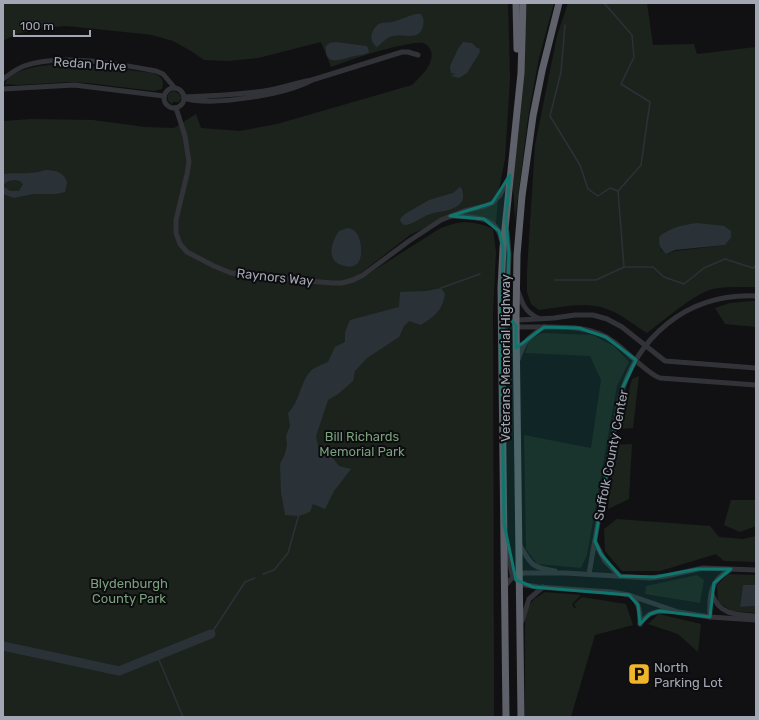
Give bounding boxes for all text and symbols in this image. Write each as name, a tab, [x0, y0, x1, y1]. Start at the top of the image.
scale bar	[14, 12, 90, 38]
text: 100 m	[20, 19, 54, 33]
street label: Redan Drive	[53, 54, 127, 74]
street label: Raynors Way	[236, 266, 314, 288]
street label: Veterans Memorial Highway	[498, 274, 514, 442]
street label: Suffolk County Center	[591, 388, 631, 522]
park label: Bill Richards Memorial Park	[319, 429, 405, 459]
park label: Blydenburgh County Park	[90, 576, 168, 606]
place label: North Parking Lot	[654, 660, 723, 691]
parking icon: North Parking Lot	[626, 661, 652, 687]

